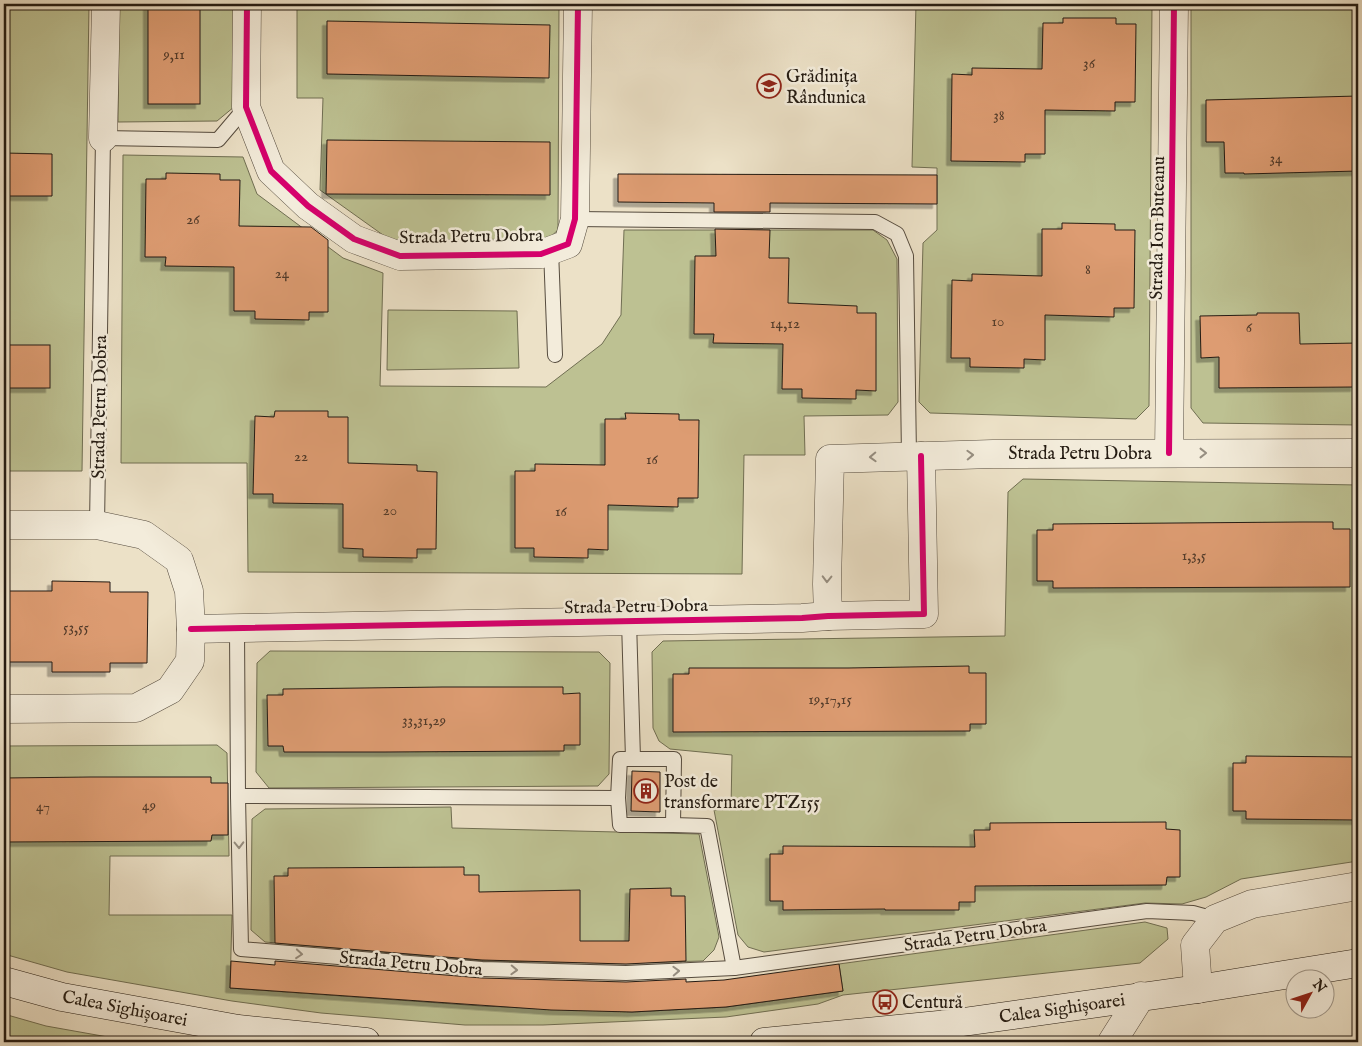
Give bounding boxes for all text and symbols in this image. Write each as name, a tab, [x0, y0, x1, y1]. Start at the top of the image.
house number: 9,11	[162, 45, 185, 64]
house number: 36	[1083, 54, 1096, 73]
place label: Grădinița Rândunica	[786, 66, 866, 110]
school or university icon: Grădinița Rândunica	[756, 73, 782, 99]
house number: 38	[993, 106, 1005, 125]
house number: 34	[1270, 149, 1283, 168]
street label: Strada Ion Buteanu	[1146, 156, 1171, 300]
house number: 26	[186, 210, 200, 229]
street label: Strada Petru Dobra	[399, 225, 543, 250]
house number: 8	[1085, 260, 1091, 279]
house number: 24	[275, 264, 290, 283]
house number: 10	[992, 312, 1004, 331]
house number: 14,12	[770, 314, 800, 333]
house number: 6	[1246, 318, 1253, 337]
street label: Strada Petru Dobra	[88, 335, 113, 479]
street label: Strada Petru Dobra	[1008, 443, 1152, 466]
house number: 22	[294, 447, 308, 466]
one-way arrow	[1199, 448, 1207, 458]
one-way arrow	[966, 449, 974, 460]
house number: 16	[646, 450, 659, 469]
one-way arrow	[868, 452, 876, 463]
house number: 20	[383, 501, 397, 520]
house number: 16	[555, 502, 568, 521]
house number: 1,3,5	[1182, 546, 1207, 565]
one-way arrow	[822, 576, 832, 583]
street label: Strada Petru Dobra	[564, 595, 708, 620]
house number: 53,55	[63, 618, 90, 637]
house number: 19,17,15	[808, 690, 852, 709]
house number: 33,31,29	[402, 711, 446, 730]
place label: Post de transformare PTZ155	[664, 771, 820, 815]
building icon: Post de transformare PTZ155	[633, 778, 659, 804]
house number: 49	[142, 796, 156, 815]
house number: 47	[36, 797, 50, 816]
one-way arrow	[234, 841, 244, 849]
street label: Strada Petru Dobra	[902, 915, 1048, 958]
street label: Strada Petru Dobra	[338, 947, 484, 982]
one-way arrow	[296, 948, 304, 959]
one-way arrow	[510, 965, 518, 975]
one-way arrow	[672, 966, 680, 976]
north arrow	[1284, 968, 1334, 1018]
text: N	[1308, 975, 1330, 997]
street label: Calea Sighișoarei	[60, 986, 189, 1033]
bus stop icon: Centură	[872, 989, 898, 1015]
street label: Calea Sighișoarei	[998, 989, 1127, 1030]
place label: Centură	[902, 992, 963, 1015]

